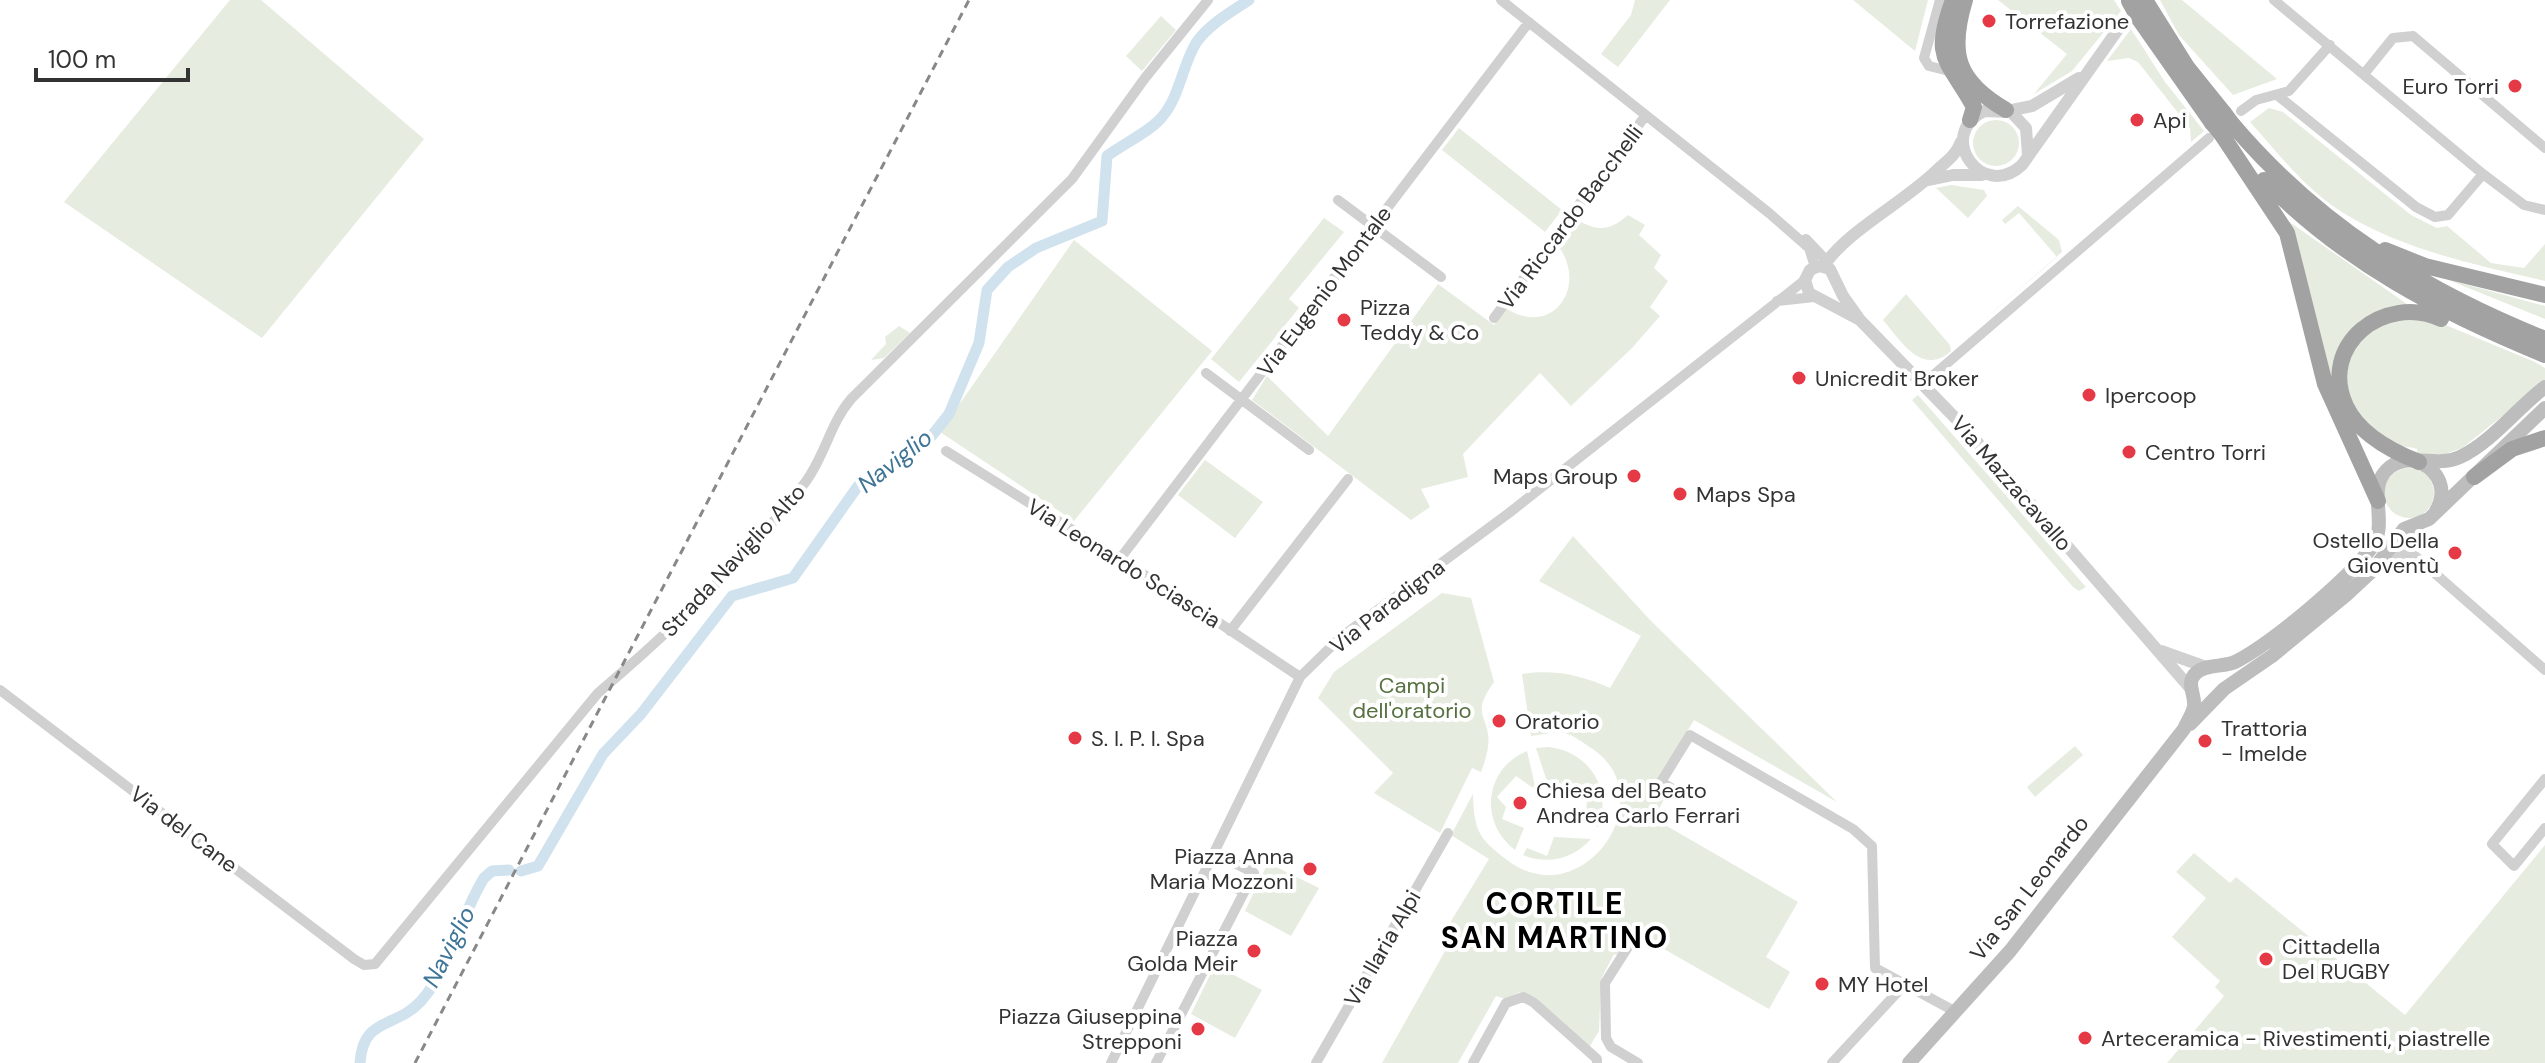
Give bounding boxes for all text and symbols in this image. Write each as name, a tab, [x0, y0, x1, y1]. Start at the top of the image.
place label: Torrefazione	[2005, 7, 2129, 36]
marker: Torrefazione	[1980, 12, 1998, 30]
scale bar	[36, 32, 188, 82]
text: 100 m	[48, 44, 116, 75]
place label: Euro Torri	[2402, 72, 2499, 101]
marker: Euro Torri	[2506, 77, 2524, 95]
place label: Api	[2153, 106, 2187, 135]
marker: Api	[2128, 111, 2146, 129]
street label: Via Riccardo Bacchelli	[1491, 119, 1649, 316]
street label: Via Eugenio Montale	[1251, 200, 1398, 382]
place label: Pizza Teddy & Co	[1360, 293, 1479, 347]
marker: Pizza Teddy & Co	[1335, 311, 1353, 329]
place label: Unicredit Broker	[1815, 364, 1979, 393]
marker: Unicredit Broker	[1790, 369, 1808, 387]
place label: Ipercoop	[2105, 381, 2197, 410]
marker: Ipercoop	[2080, 386, 2098, 404]
street label: Via Mazzacavallo	[1945, 410, 2078, 557]
water label: Naviglio	[851, 422, 938, 500]
place label: Centro Torri	[2145, 438, 2266, 467]
marker: Centro Torri	[2120, 443, 2138, 461]
place label: Maps Group	[1493, 462, 1618, 491]
marker: Maps Group	[1625, 467, 1643, 485]
street label: Strada Naviglio Alto	[655, 478, 812, 643]
place label: Maps Spa	[1696, 480, 1796, 509]
marker: Maps Spa	[1671, 485, 1689, 503]
street label: Via Leonardo Sciascia	[1022, 492, 1226, 635]
place label: Ostello Della Gioventù	[2312, 526, 2439, 580]
marker: Ostello Della Gioventù	[2446, 544, 2464, 562]
street label: Via Paradigna	[1324, 552, 1451, 660]
park label: Campi dell'oratorio	[1352, 671, 1472, 725]
place label: Oratorio	[1515, 707, 1600, 736]
marker: Oratorio	[1490, 712, 1508, 730]
place label: Trattoria - Imelde	[2221, 714, 2307, 768]
place label: S. I. P. I. Spa	[1091, 724, 1205, 753]
marker: S. I. P. I. Spa	[1066, 729, 1084, 747]
marker: Trattoria - Imelde	[2196, 732, 2214, 750]
place label: Chiesa del Beato Andrea Carlo Ferrari	[1536, 776, 1740, 830]
street label: Via del Cane	[124, 779, 243, 879]
marker: Chiesa del Beato Andrea Carlo Ferrari	[1511, 794, 1529, 812]
street label: Via San Leonardo	[1964, 810, 2095, 967]
place label: Piazza Anna Maria Mozzoni	[1150, 842, 1294, 896]
marker: Piazza Anna Maria Mozzoni	[1301, 860, 1319, 878]
district label: CORTILE SAN MARTINO	[1441, 884, 1669, 957]
street label: Via Ilaria Alpi	[1337, 885, 1427, 1012]
water label: Naviglio	[415, 901, 482, 992]
place label: Piazza Golda Meir	[1127, 924, 1238, 978]
place label: Cittadella Del RUGBY	[2282, 932, 2390, 986]
marker: Piazza Golda Meir	[1245, 942, 1263, 960]
marker: Cittadella Del RUGBY	[2257, 950, 2275, 968]
place label: MY Hotel	[1838, 970, 1928, 999]
marker: MY Hotel	[1813, 975, 1831, 993]
place label: Piazza Giuseppina Strepponi	[998, 1002, 1182, 1056]
marker: Piazza Giuseppina Strepponi	[1189, 1020, 1207, 1038]
place label: Arteceramica - Rivestimenti, piastrelle	[2101, 1024, 2490, 1053]
marker: Arteceramica - Rivestimenti, piastrelle	[2076, 1029, 2094, 1047]

